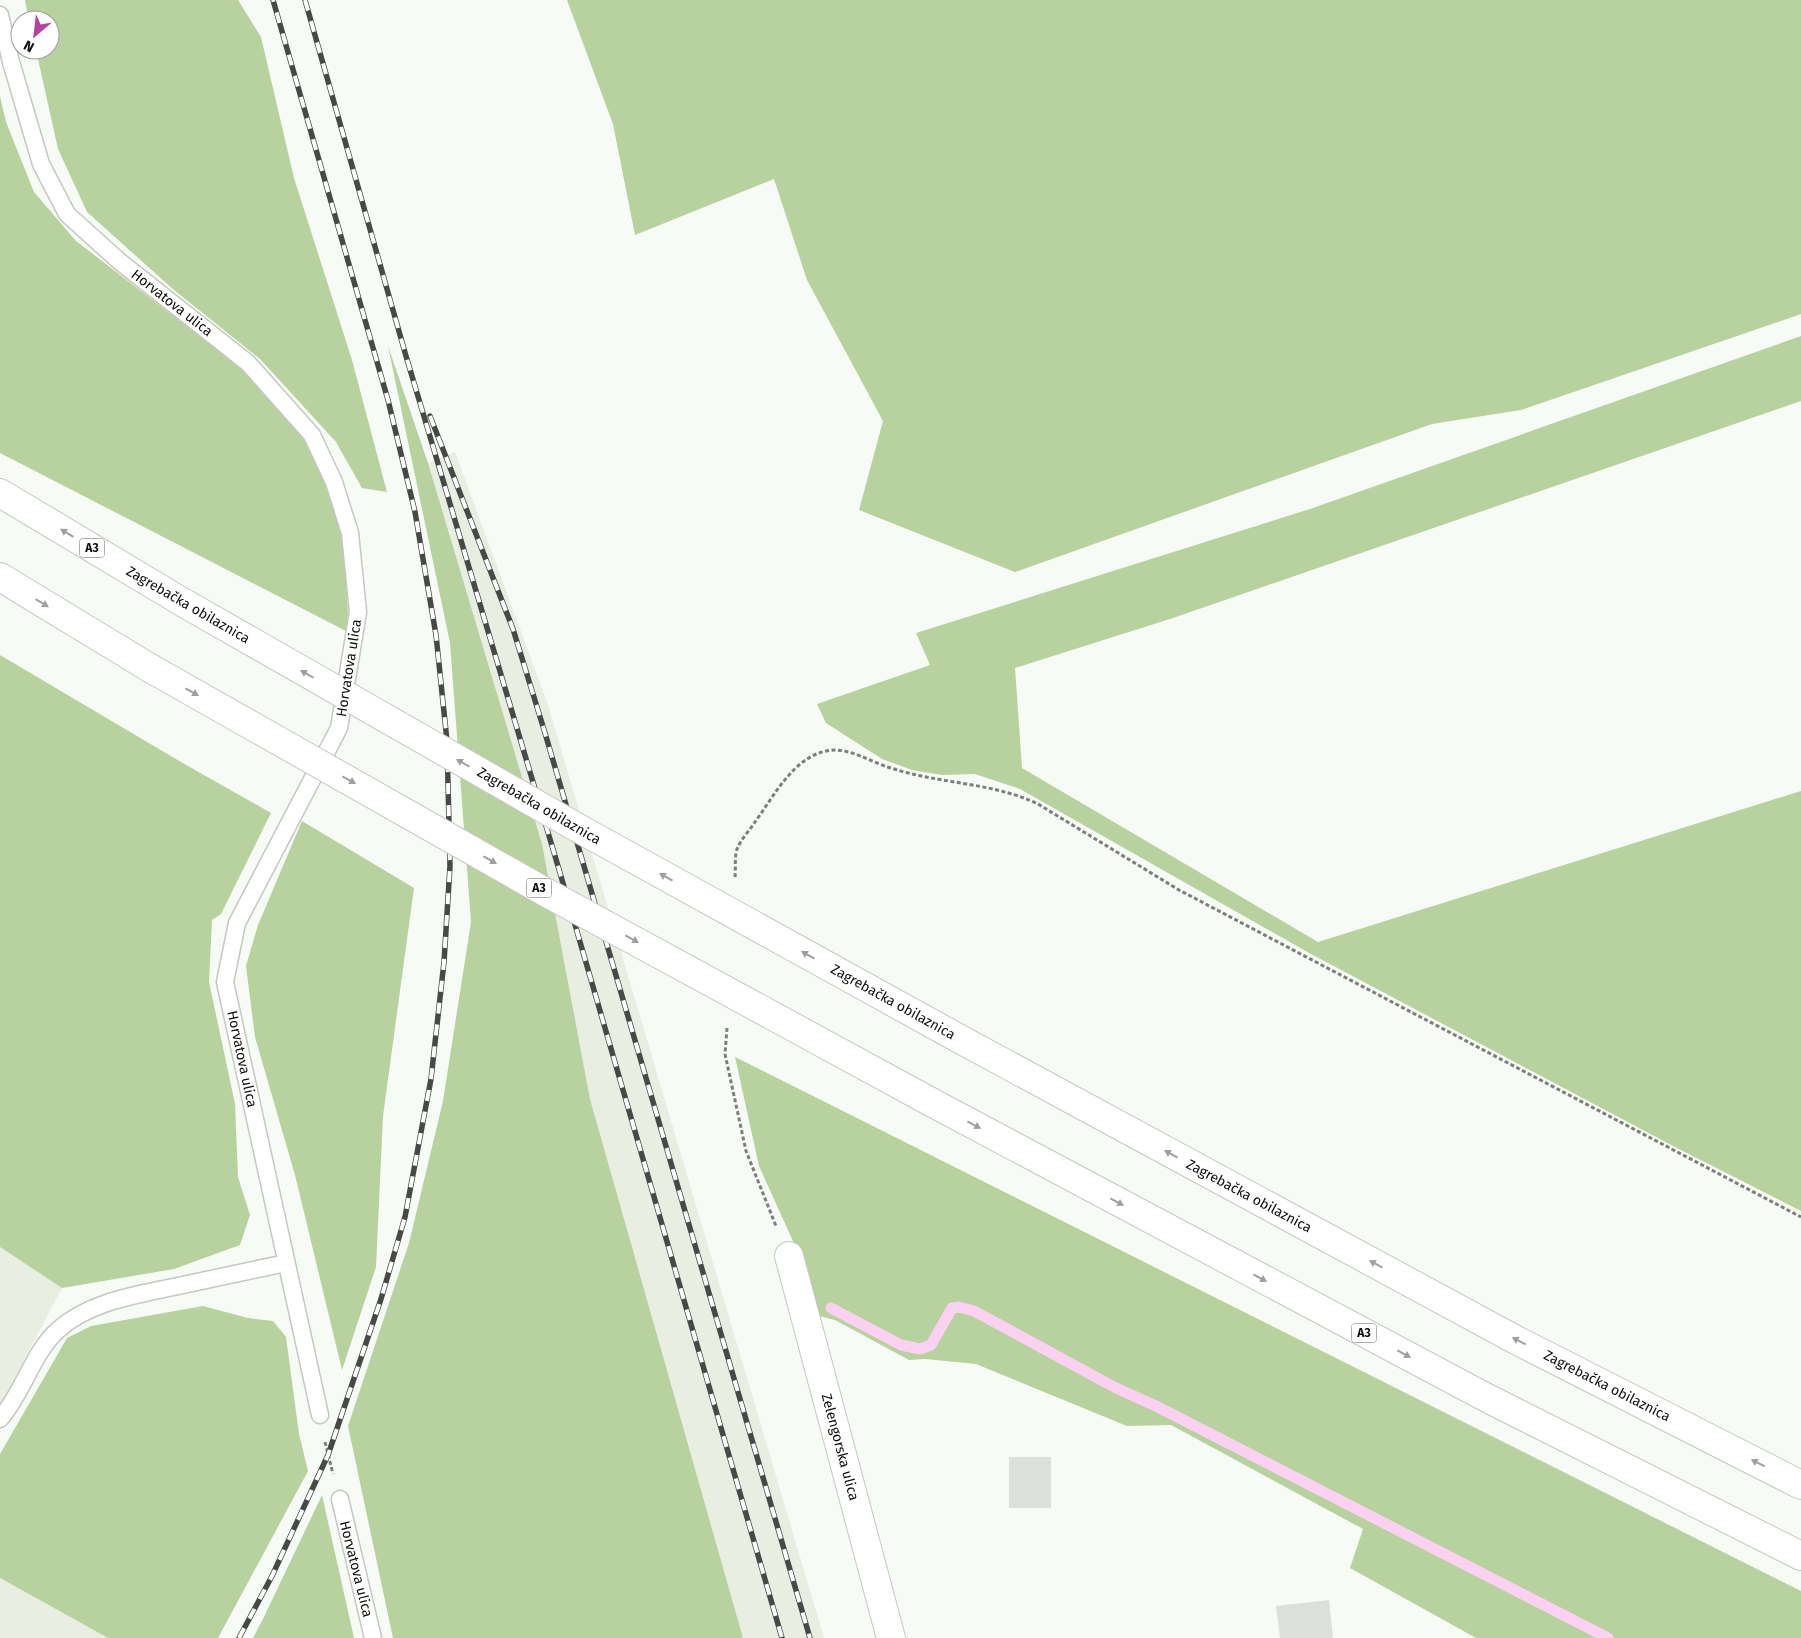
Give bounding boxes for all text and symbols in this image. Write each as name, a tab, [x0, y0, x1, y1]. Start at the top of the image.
north arrow	[10, 10, 60, 60]
text: N	[21, 36, 37, 56]
street label: Horvatova ulica	[128, 266, 216, 340]
one-way arrow	[61, 529, 74, 538]
road number: A3	[80, 538, 104, 558]
street label: Zagrebačka obilaznica	[123, 563, 253, 647]
one-way arrow	[35, 598, 48, 607]
street label: Horvatova ulica	[333, 618, 365, 718]
one-way arrow	[300, 669, 314, 678]
one-way arrow	[185, 688, 199, 696]
one-way arrow	[456, 759, 471, 767]
street label: Zagrebačka obilaznica	[474, 764, 604, 848]
one-way arrow	[342, 776, 355, 785]
one-way arrow	[484, 856, 497, 865]
one-way arrow	[659, 873, 673, 881]
road number: A3	[526, 878, 552, 898]
one-way arrow	[625, 935, 640, 943]
one-way arrow	[802, 951, 815, 960]
street label: Zagrebačka obilaznica	[828, 961, 958, 1043]
street label: Horvatova ulica	[223, 1009, 261, 1109]
one-way arrow	[966, 1121, 981, 1129]
one-way arrow	[1164, 1150, 1179, 1158]
street label: Zagrebačka obilaznica	[1183, 1156, 1315, 1236]
one-way arrow	[1110, 1197, 1124, 1206]
one-way arrow	[1369, 1260, 1383, 1269]
one-way arrow	[1253, 1274, 1268, 1282]
road number: A3	[1352, 1324, 1376, 1342]
one-way arrow	[1512, 1337, 1526, 1345]
street label: Zagrebačka obilaznica	[1541, 1347, 1673, 1425]
one-way arrow	[1397, 1350, 1411, 1358]
street label: Zelengorska ulica	[818, 1392, 862, 1502]
one-way arrow	[1750, 1459, 1765, 1467]
street label: Horvatova ulica	[336, 1519, 376, 1619]

